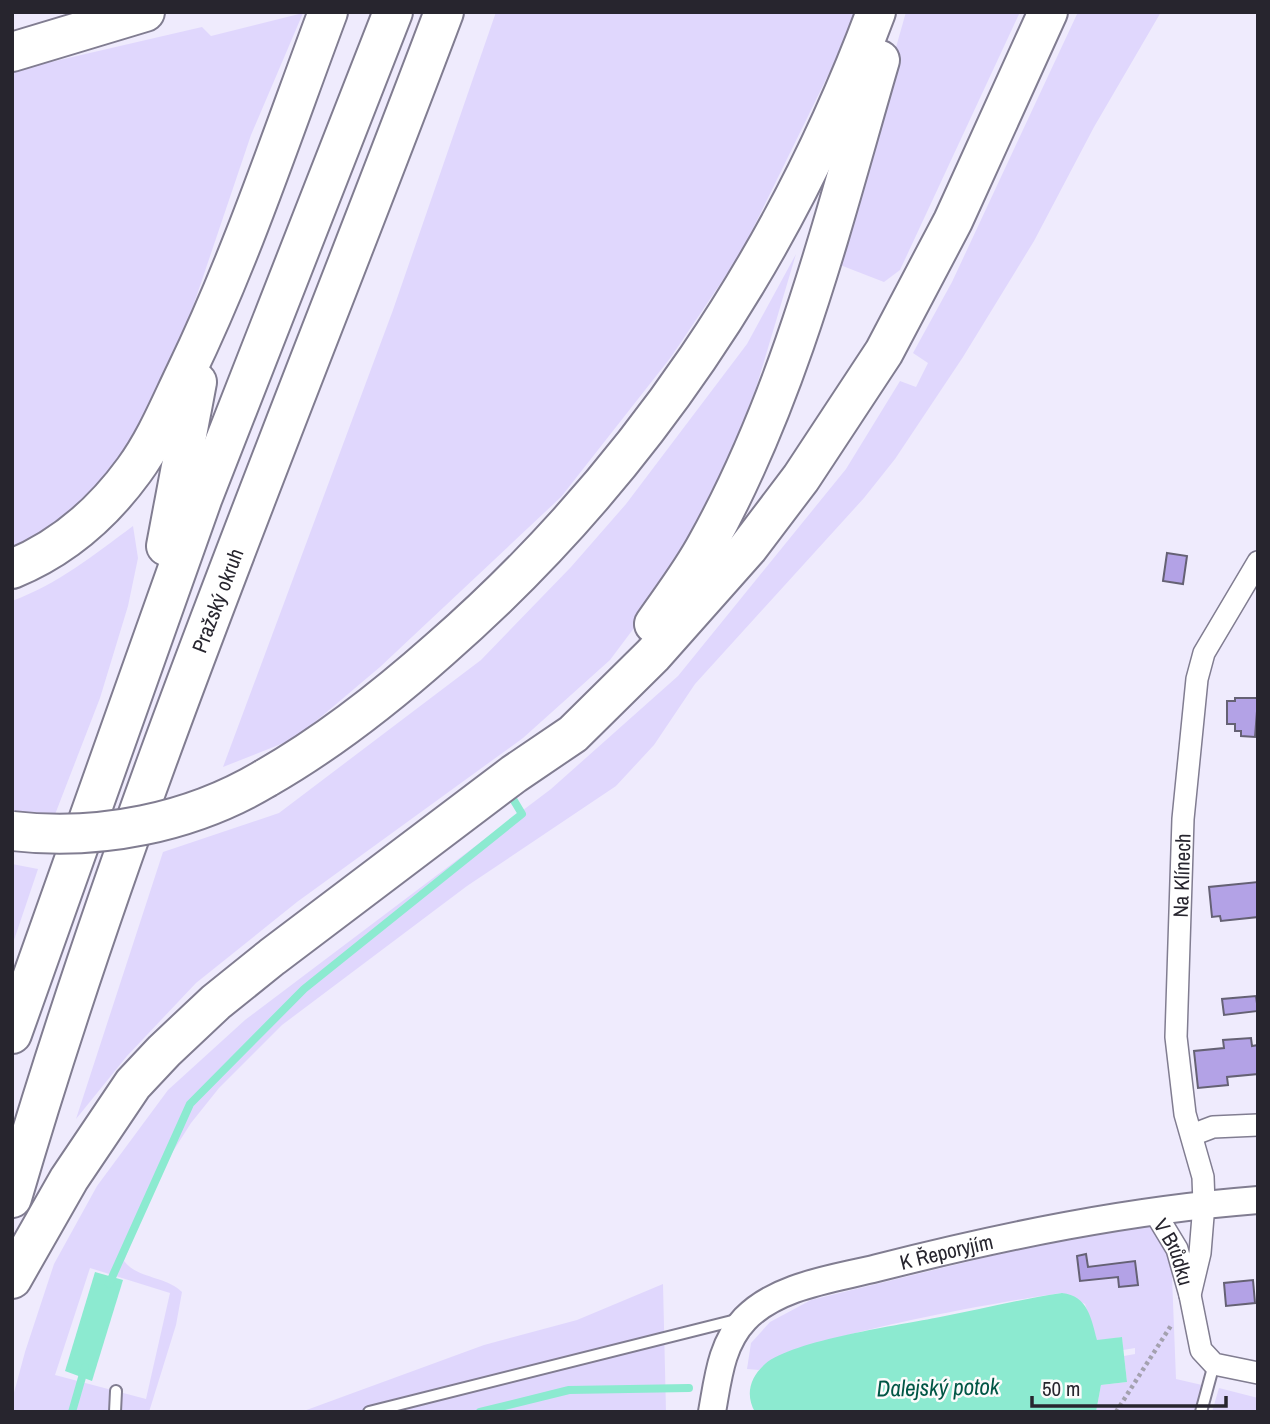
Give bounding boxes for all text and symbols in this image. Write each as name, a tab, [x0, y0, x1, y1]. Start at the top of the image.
street label: Pražský okruh	[184, 544, 250, 657]
street label: Na Klínech	[1165, 833, 1197, 918]
street label: V Brůdku	[1147, 1213, 1201, 1289]
street label: K Řeporyjím	[897, 1226, 996, 1276]
scale bar	[1032, 1364, 1226, 1408]
water label: Dalejský potok	[876, 1370, 1001, 1404]
text: 50 m	[1042, 1374, 1080, 1403]

